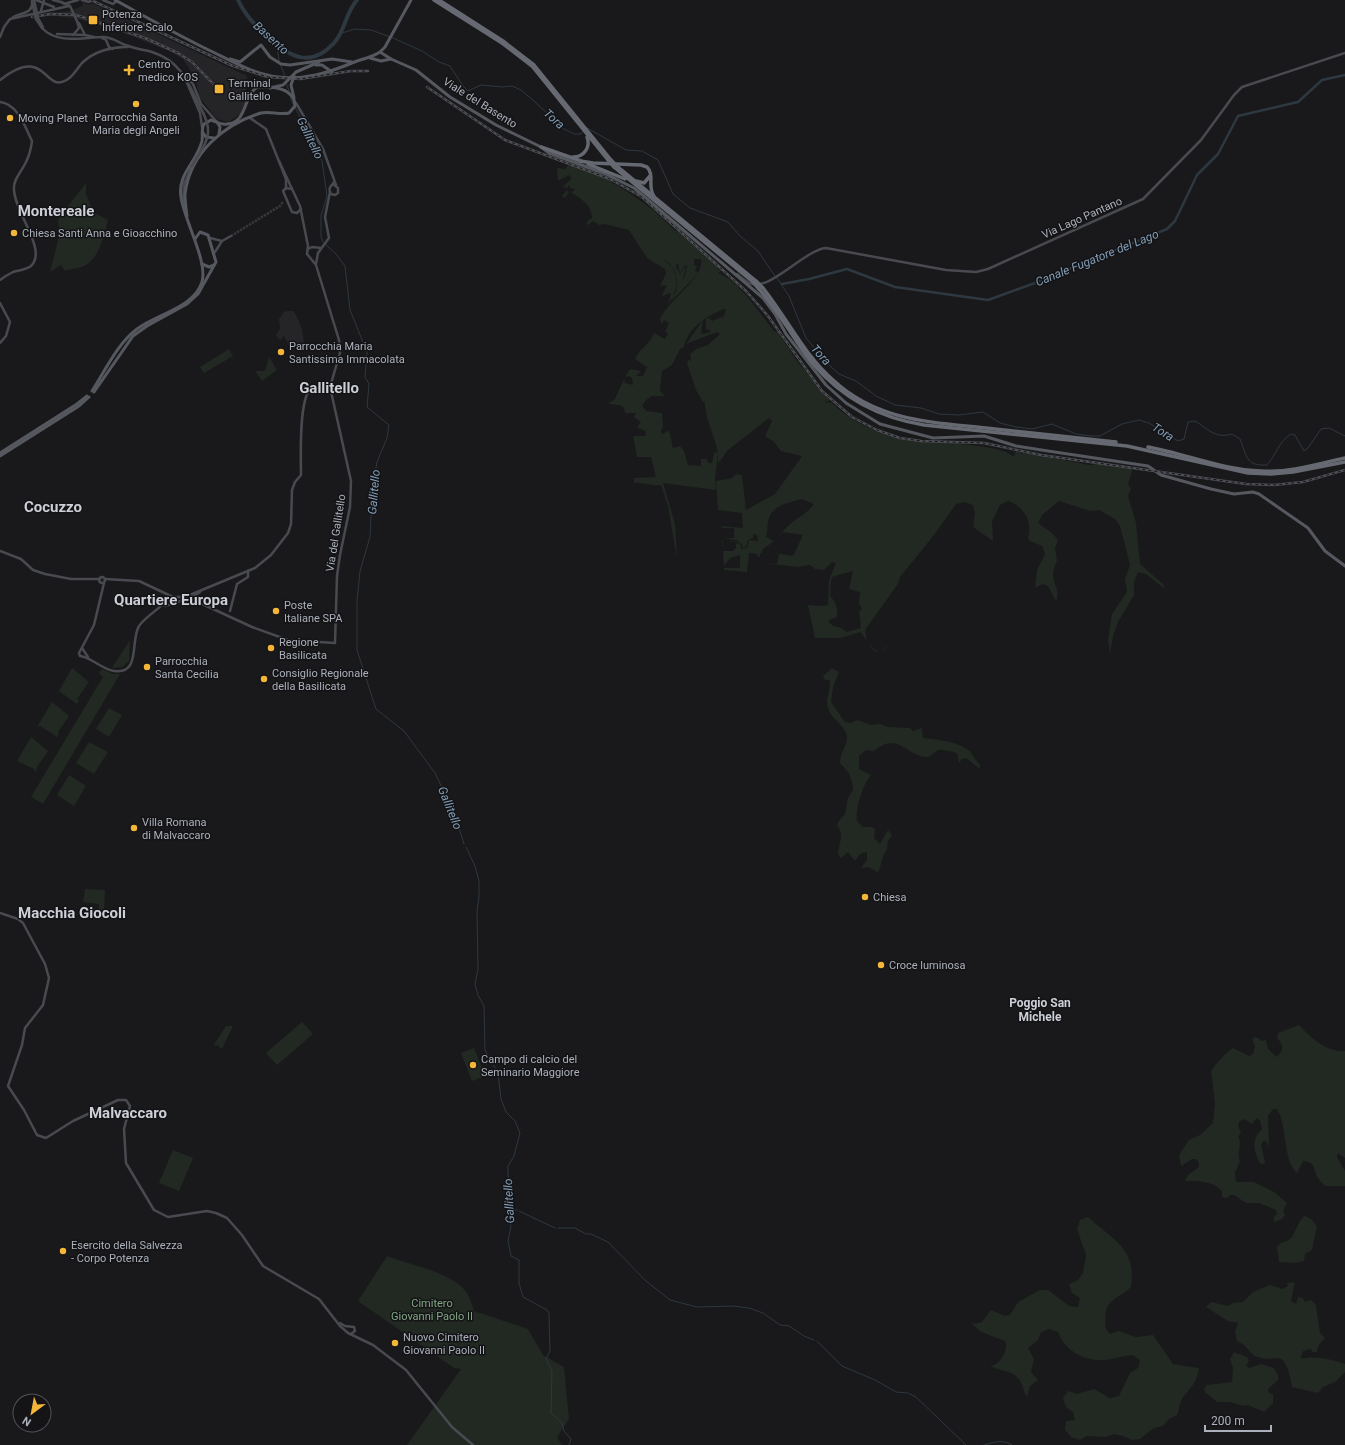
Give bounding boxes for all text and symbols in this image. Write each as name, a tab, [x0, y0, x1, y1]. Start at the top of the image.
place label: Potenza Inferiore Scalo	[102, 8, 173, 34]
marker: Potenza Inferiore Scalo	[87, 14, 99, 26]
water label: Basento	[251, 19, 292, 58]
place label: Centro medico KOS	[138, 58, 198, 84]
marker: Centro medico KOS	[123, 64, 135, 76]
street label: Viale del Basento	[441, 75, 519, 131]
place label: Terminal Gallitello	[228, 77, 271, 103]
marker: Terminal Gallitello	[213, 83, 225, 95]
marker: Parrocchia Santa Maria degli Angeli	[131, 99, 141, 109]
water label: Tora	[541, 106, 567, 132]
place label: Parrocchia Santa Maria degli Angeli	[92, 111, 180, 137]
place label: Moving Planet	[18, 112, 88, 125]
marker: Moving Planet	[5, 113, 15, 123]
water label: Gallitello	[294, 115, 326, 162]
street label: Via Lago Pantano	[1040, 194, 1124, 242]
district label: Montereale	[18, 202, 94, 220]
place label: Chiesa Santi Anna e Gioacchino	[22, 227, 177, 240]
water label: Canale Fugatore del Lago	[1033, 227, 1161, 289]
marker: Chiesa Santi Anna e Gioacchino	[9, 228, 19, 238]
place label: Parrocchia Maria Santissima Immacolata	[289, 340, 405, 366]
water label: Tora	[808, 342, 834, 368]
marker: Parrocchia Maria Santissima Immacolata	[276, 347, 286, 357]
district label: Gallitello	[299, 379, 359, 397]
water label: Tora	[1150, 420, 1176, 444]
water label: Gallitello	[365, 469, 383, 515]
street label: Via del Gallitello	[323, 493, 349, 573]
district label: Cocuzzo	[24, 498, 82, 516]
district label: Quartiere Europa	[114, 591, 228, 609]
place label: Poste Italiane SPA	[284, 599, 343, 625]
marker: Poste Italiane SPA	[271, 606, 281, 616]
place label: Regione Basilicata	[279, 636, 327, 662]
marker: Regione Basilicata	[266, 643, 276, 653]
place label: Parrocchia Santa Cecilia	[155, 655, 219, 681]
marker: Parrocchia Santa Cecilia	[142, 662, 152, 672]
place label: Consiglio Regionale della Basilicata	[272, 667, 369, 693]
marker: Consiglio Regionale della Basilicata	[259, 674, 269, 684]
water label: Gallitello	[435, 785, 465, 832]
place label: Villa Romana di Malvaccaro	[142, 816, 211, 842]
marker: Villa Romana di Malvaccaro	[129, 823, 139, 833]
place label: Chiesa	[873, 891, 906, 904]
marker: Chiesa	[860, 892, 870, 902]
district label: Macchia Giocoli	[18, 904, 126, 922]
place label: Croce luminosa	[889, 959, 965, 972]
marker: Croce luminosa	[876, 960, 886, 970]
district label: Poggio San Michele	[1009, 996, 1071, 1024]
place label: Campo di calcio del Seminario Maggiore	[481, 1053, 580, 1079]
marker: Campo di calcio del Seminario Maggiore	[468, 1060, 478, 1070]
district label: Malvaccaro	[89, 1104, 167, 1122]
water label: Gallitello	[501, 1178, 517, 1224]
place label: Esercito della Salvezza - Corpo Potenza	[71, 1239, 183, 1265]
marker: Esercito della Salvezza - Corpo Potenza	[58, 1246, 68, 1256]
park label: Cimitero Giovanni Paolo II	[391, 1297, 473, 1323]
place label: Nuovo Cimitero Giovanni Paolo II	[403, 1331, 485, 1357]
marker: Nuovo Cimitero Giovanni Paolo II	[390, 1338, 400, 1348]
north arrow	[12, 1393, 52, 1433]
scale bar	[1205, 1407, 1271, 1433]
text: N	[20, 1413, 34, 1429]
text: 200 m	[1211, 1414, 1245, 1428]

